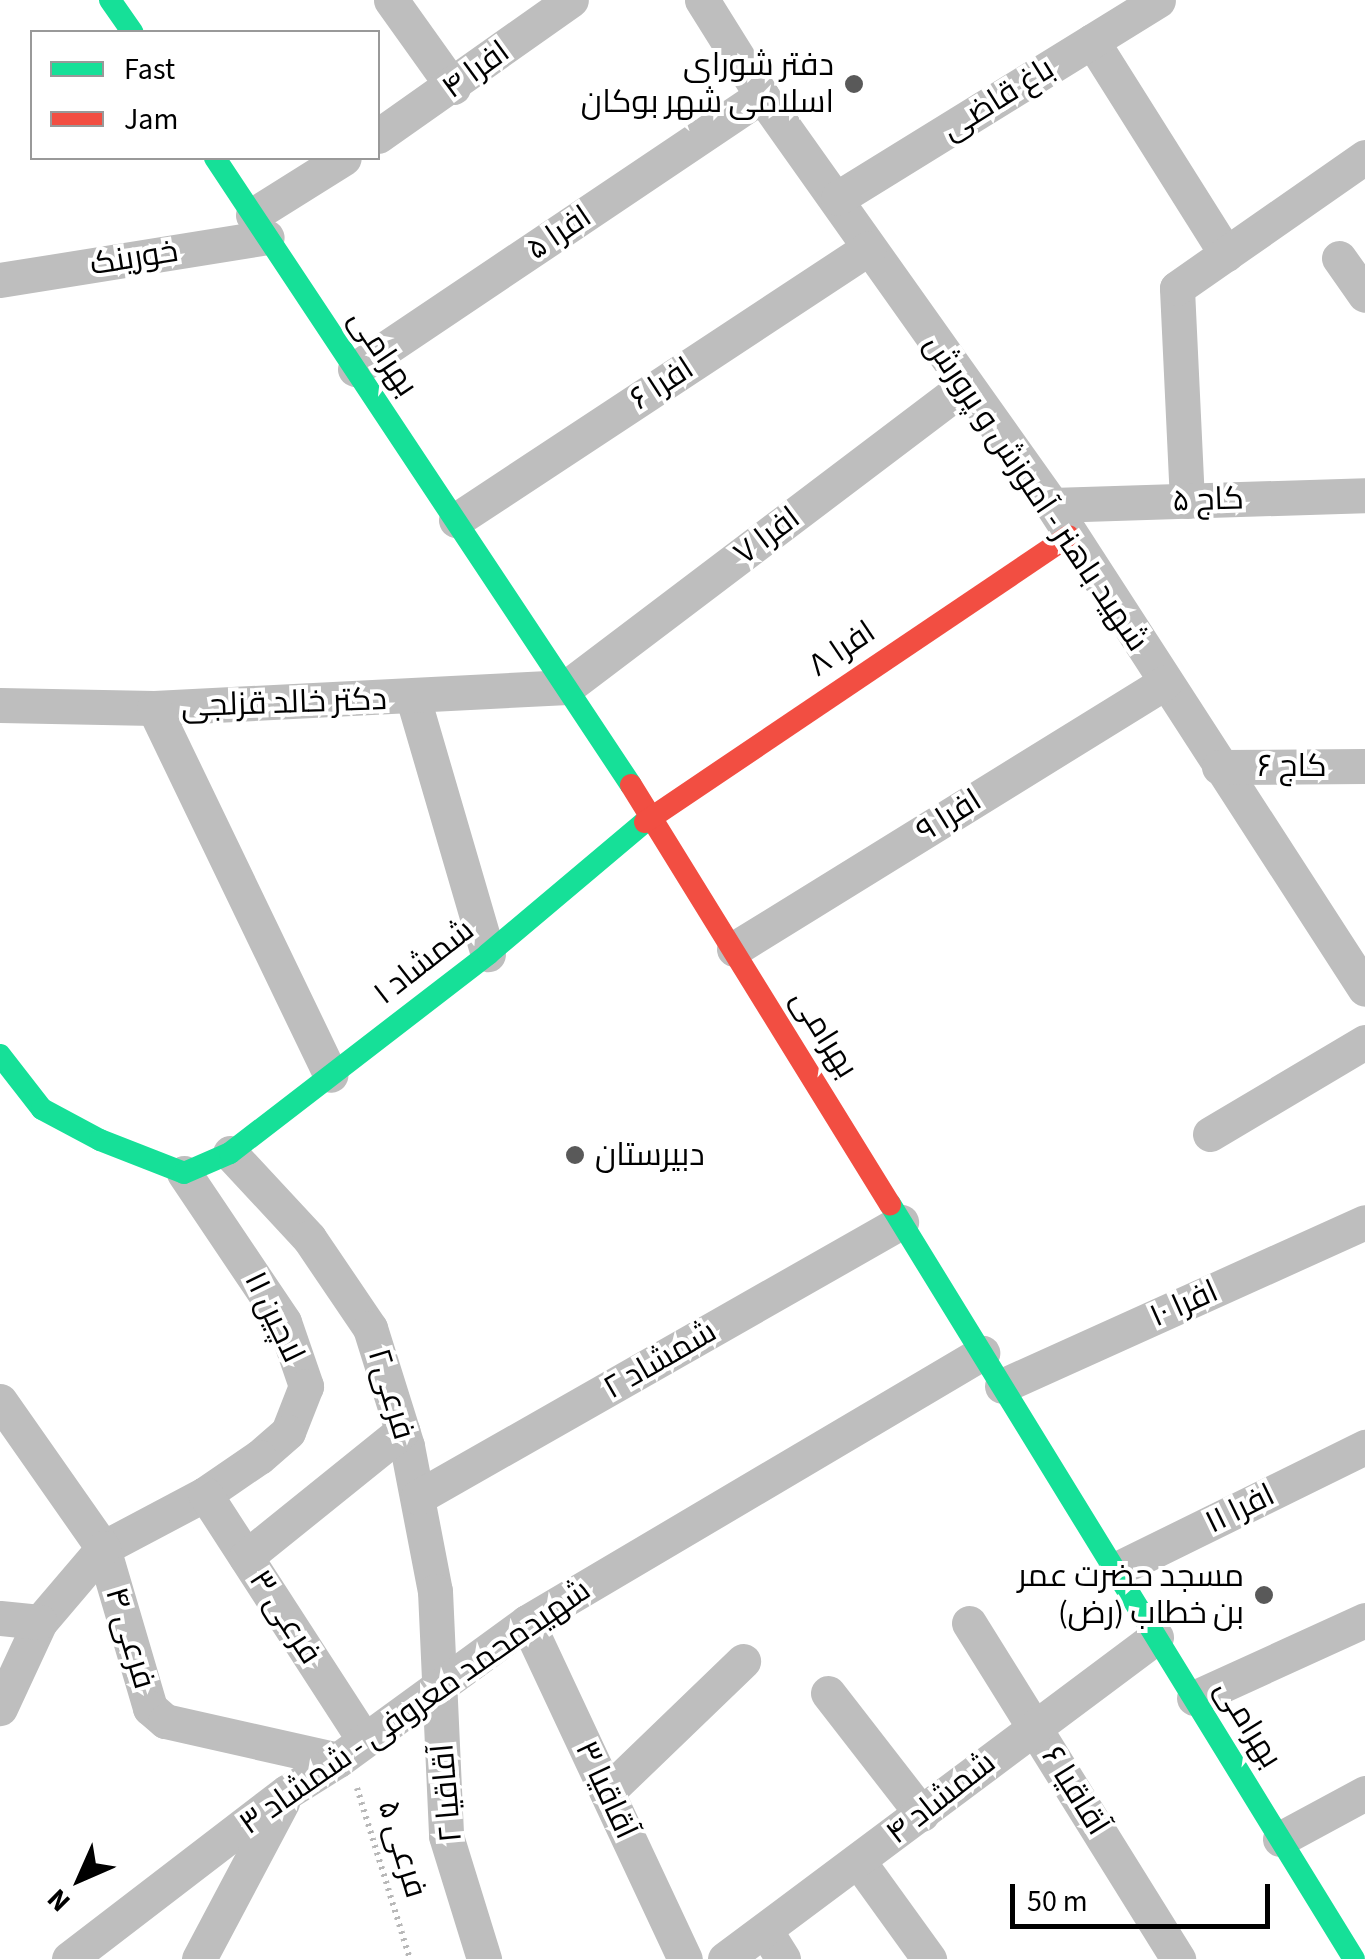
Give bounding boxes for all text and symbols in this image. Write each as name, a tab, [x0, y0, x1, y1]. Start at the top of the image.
legend	[30, 30, 380, 160]
street label: افرا ۴	[435, 33, 517, 107]
place label: دفتر شورای اسلامی شهر بوکان	[581, 47, 834, 122]
text: Fast	[124, 48, 175, 91]
street label: باغ قاضی	[935, 49, 1061, 149]
marker: دفتر شورای اسلامی شهر بوکان	[843, 73, 865, 95]
text: Jam	[124, 98, 178, 141]
street label: افرا ۵	[519, 197, 599, 269]
street label: خورینک	[87, 232, 181, 284]
street label: بهرامی	[340, 302, 426, 404]
street label: شهید باهنر - آموزش و پرورش	[916, 327, 1156, 659]
street label: افرا ۶	[623, 349, 701, 419]
street label: کاج ۵	[1171, 480, 1245, 520]
street label: افرا ۷	[726, 499, 808, 573]
street label: افرا ۸	[801, 613, 883, 685]
street label: دکتر خالد قزلجی	[180, 680, 388, 726]
street label: کاج ۶	[1257, 747, 1327, 785]
street label: افرا ۹	[909, 781, 989, 851]
street label: شمشاد ۱	[366, 911, 482, 1013]
street label: بهرامی	[782, 983, 866, 1085]
place label: دبیرستان	[595, 1136, 705, 1174]
marker: دبیرستان	[564, 1144, 586, 1166]
street label: لاچین ۱۱	[236, 1265, 312, 1369]
street label: افرا ۱۰	[1144, 1272, 1224, 1336]
street label: شمشاد ۲	[597, 1312, 723, 1408]
street label: فرعی۲	[359, 1344, 423, 1444]
street label: افرا ۱۱	[1199, 1476, 1281, 1542]
place label: مسجد حضرت عمر بن خطاب (رض)	[1018, 1558, 1244, 1633]
street label: فرعی ۳	[240, 1563, 330, 1671]
street label: شهیدمحمد معروفی - شمشاد ۳	[232, 1571, 598, 1843]
street label: فرعی ۴	[96, 1583, 164, 1693]
marker: مسجد حضرت عمر بن خطاب (رض)	[1253, 1584, 1275, 1606]
street label: بهرامی	[1206, 1673, 1290, 1775]
street label: آقاقیا ۳	[567, 1735, 645, 1845]
street label: آقاقیا ۶	[1033, 1740, 1117, 1842]
street label: آقاقیا ۲	[424, 1742, 470, 1844]
street label: شمشاد ۴	[879, 1743, 1003, 1853]
street label: فرعی ۵	[369, 1796, 435, 1902]
north arrow	[30, 1829, 130, 1929]
scale bar	[1015, 1864, 1275, 1926]
text: N	[38, 1879, 80, 1921]
text: 50 m	[1027, 1880, 1088, 1923]

